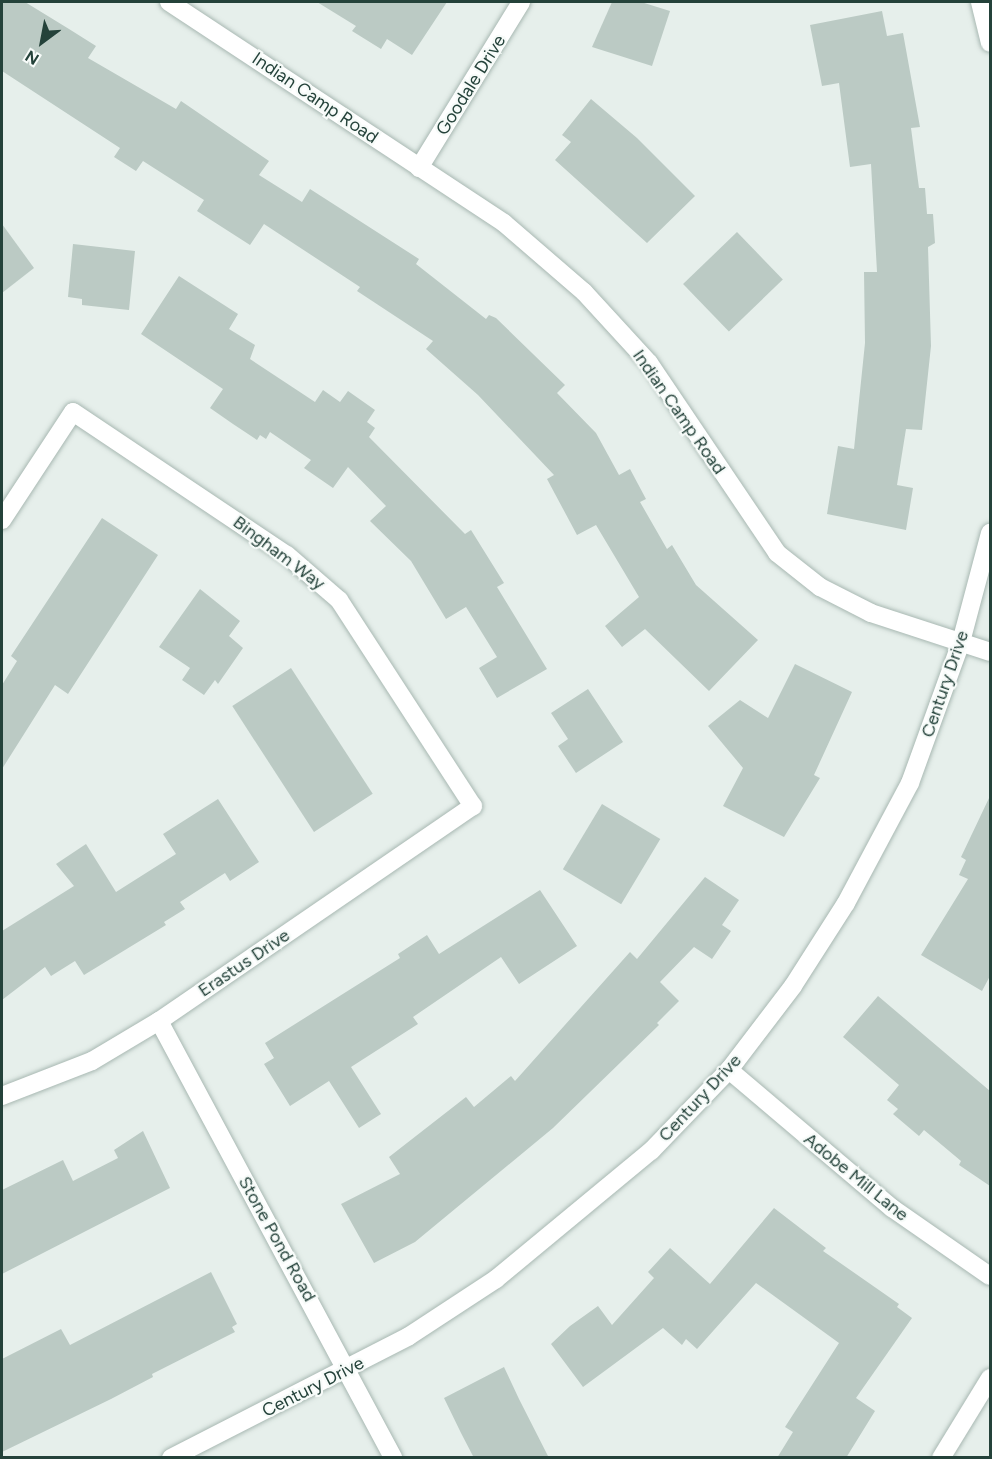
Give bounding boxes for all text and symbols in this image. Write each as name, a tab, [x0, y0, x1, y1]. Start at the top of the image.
north arrow	[12, 12, 72, 72]
street label: Goodale Drive	[432, 31, 510, 139]
text: N	[22, 46, 42, 69]
street label: Indian Camp Road	[248, 48, 382, 148]
street label: Indian Camp Road	[628, 345, 730, 479]
street label: Bingham Way	[229, 511, 329, 595]
street label: Century Drive	[917, 628, 973, 740]
street label: Erastus Drive	[194, 925, 294, 1001]
street label: Century Drive	[654, 1050, 746, 1146]
street label: Adobe Mill Lane	[799, 1128, 913, 1226]
street label: Stone Pond Road	[234, 1173, 320, 1305]
street label: Century Drive	[259, 1352, 367, 1422]

